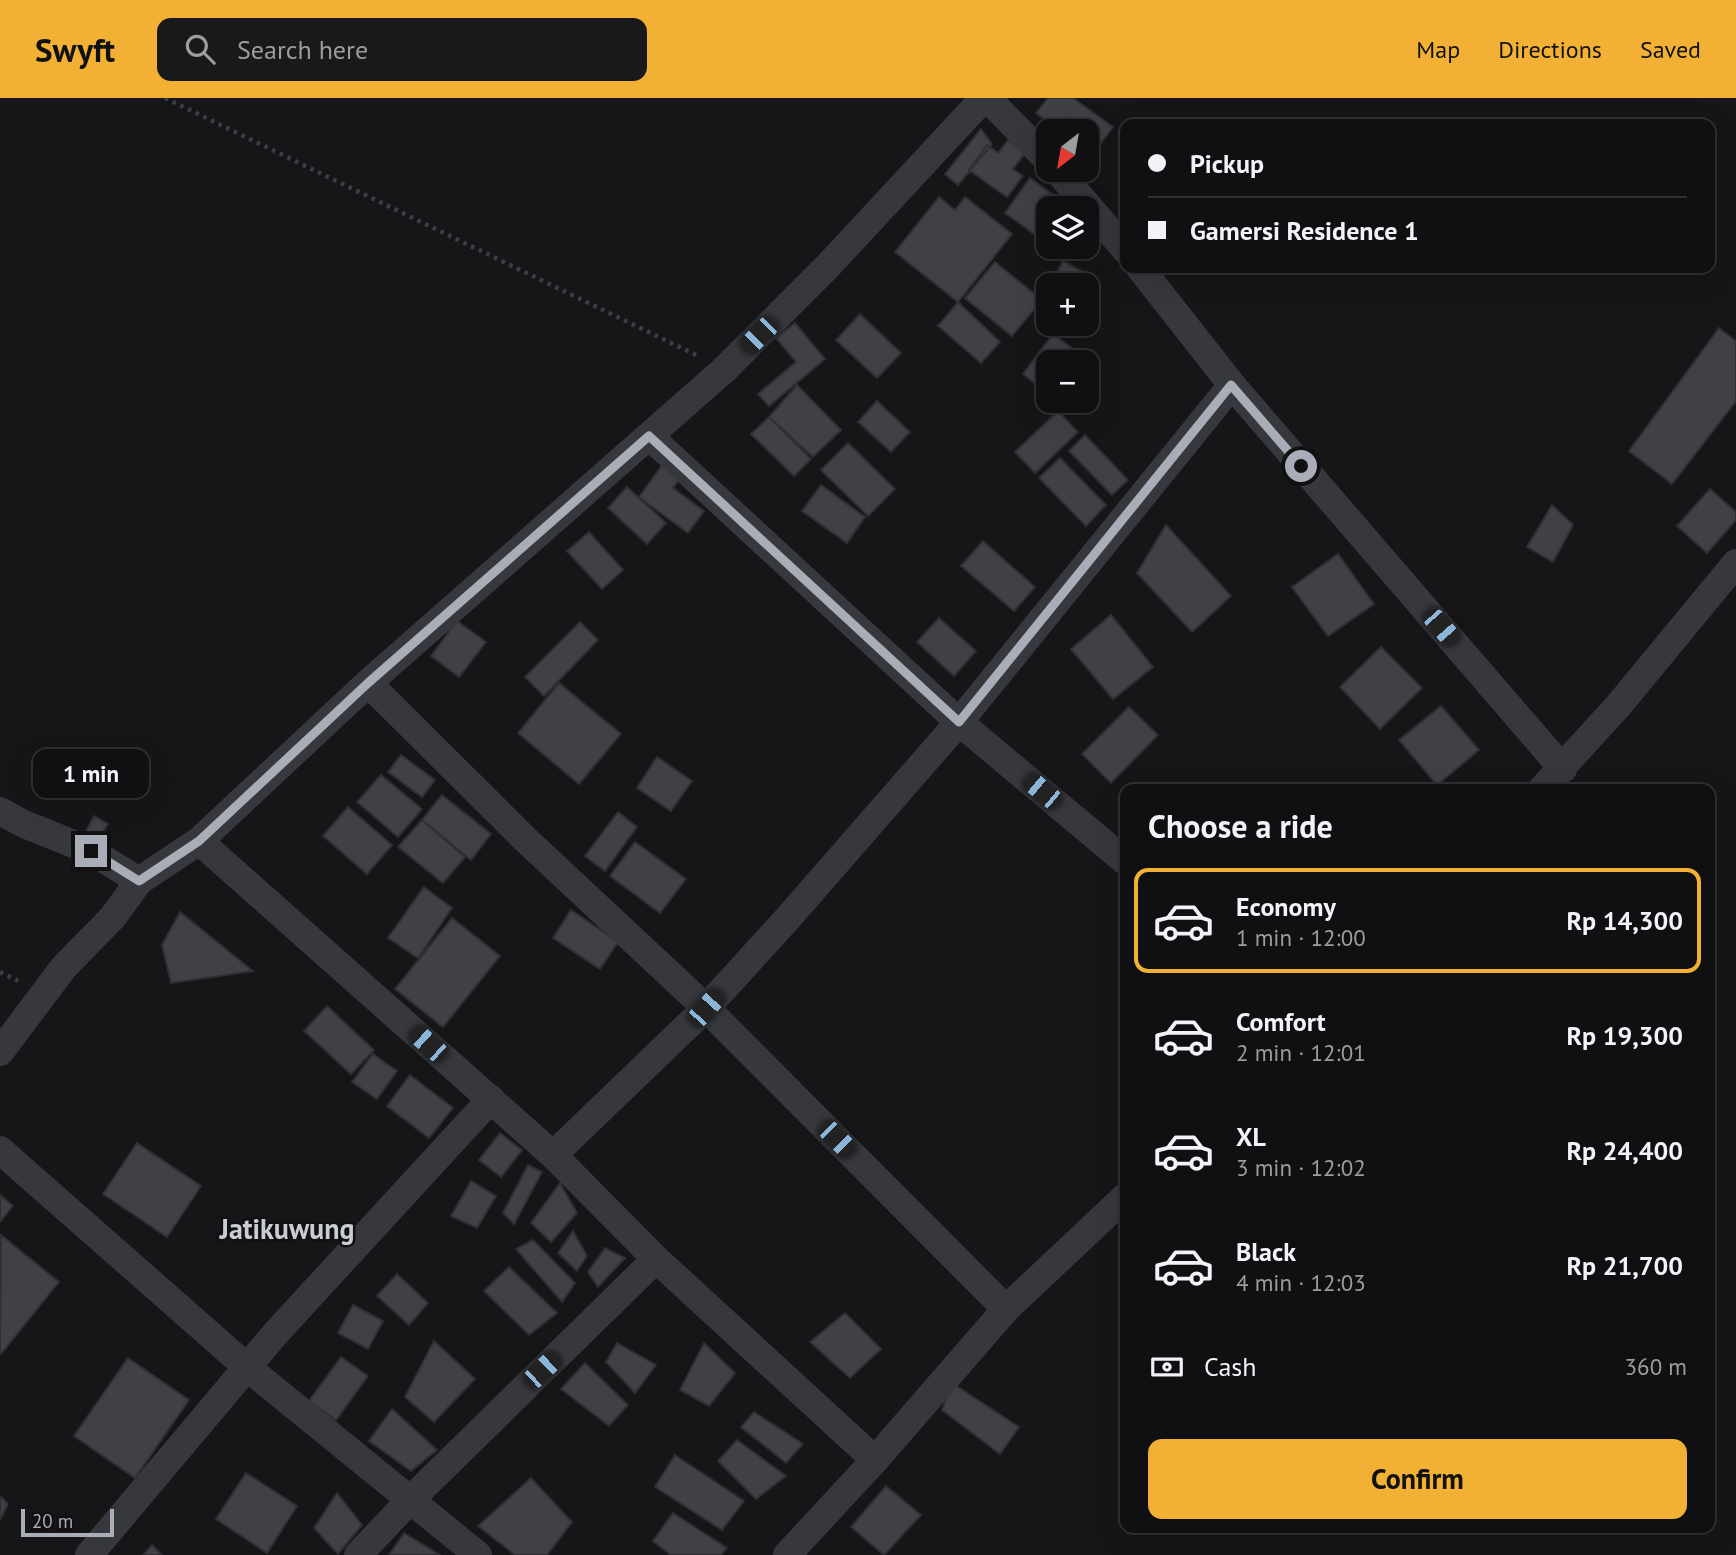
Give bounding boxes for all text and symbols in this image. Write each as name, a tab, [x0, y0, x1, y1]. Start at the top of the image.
search box	[157, 18, 647, 81]
text: Swyft	[35, 28, 115, 71]
icon: search	[181, 30, 219, 68]
text: Search here	[237, 33, 368, 66]
text: Map	[1416, 34, 1460, 65]
text: Directions	[1498, 34, 1602, 65]
text: Saved	[1640, 34, 1701, 65]
north arrow	[1036, 119, 1099, 182]
map controls	[1036, 119, 1099, 413]
text: Pickup	[1190, 147, 1264, 180]
button: layers	[1036, 196, 1099, 259]
text: Gamersi Residence 1	[1190, 214, 1419, 247]
button: +	[1036, 273, 1099, 336]
car	[737, 313, 782, 357]
button: −	[1036, 350, 1099, 413]
route start	[1285, 450, 1317, 482]
car	[1420, 604, 1463, 650]
callout: 1 min	[33, 750, 149, 798]
text: 1 min	[63, 759, 119, 788]
car	[1020, 769, 1065, 813]
text: Choose a ride	[1148, 805, 1333, 847]
route end	[75, 835, 107, 867]
icon: car	[1152, 889, 1215, 952]
text: Economy	[1236, 890, 1336, 923]
text: Rp 14,300	[1566, 904, 1683, 937]
text: 1 min · 12:00	[1236, 923, 1366, 952]
car	[685, 985, 728, 1031]
icon: car	[1152, 1004, 1215, 1067]
text: Comfort	[1236, 1005, 1326, 1038]
text: Rp 19,300	[1566, 1019, 1683, 1052]
car	[406, 1022, 451, 1066]
text: 2 min · 12:01	[1236, 1038, 1366, 1067]
car	[815, 1117, 860, 1161]
icon: car	[1152, 1119, 1215, 1182]
text: XL	[1236, 1120, 1266, 1153]
text: Rp 24,400	[1566, 1134, 1683, 1167]
text: 3 min · 12:02	[1236, 1153, 1366, 1182]
district label: Jatikuwung	[219, 1210, 354, 1247]
icon: car	[1152, 1234, 1215, 1297]
text: Black	[1236, 1235, 1296, 1268]
text: Rp 21,700	[1566, 1249, 1683, 1282]
text: 4 min · 12:03	[1236, 1268, 1366, 1297]
car	[520, 1348, 565, 1392]
icon: cash	[1148, 1348, 1186, 1386]
text: Cash	[1204, 1350, 1256, 1383]
text: 360 m	[1625, 1352, 1687, 1381]
button: Confirm	[1148, 1439, 1687, 1519]
scale bar	[21, 1506, 114, 1538]
text: 20 m	[32, 1509, 73, 1533]

